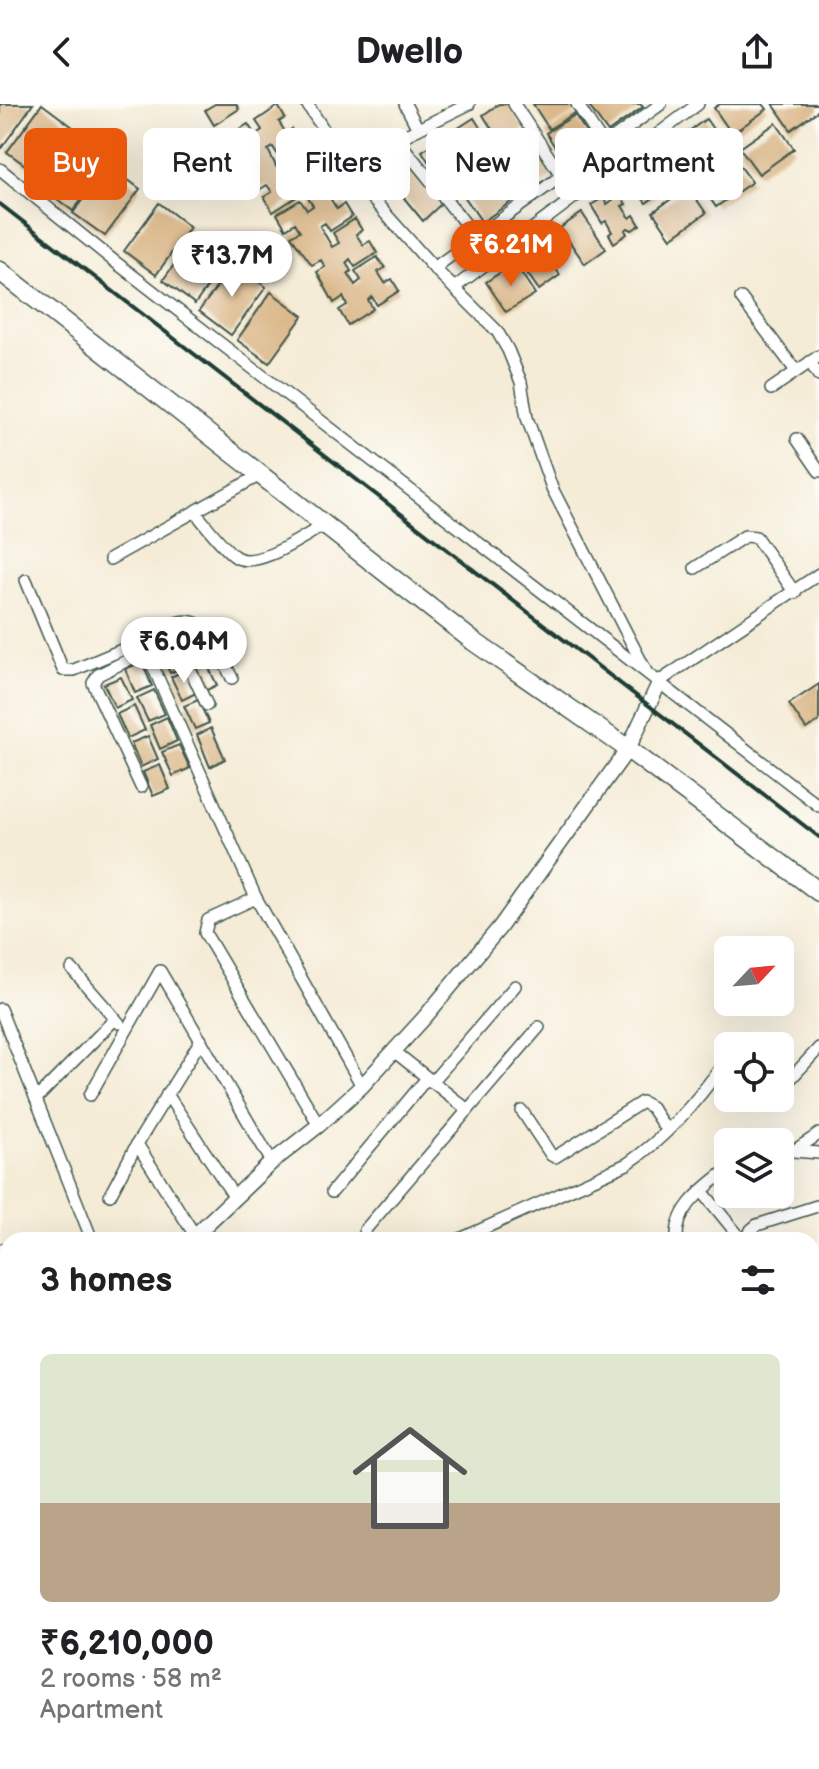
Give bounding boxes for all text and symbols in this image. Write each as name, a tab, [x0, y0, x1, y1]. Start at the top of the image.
icon: back	[40, 30, 84, 74]
icon: share	[735, 30, 779, 74]
text: Dwello	[356, 31, 463, 74]
chip: Buy	[24, 128, 127, 200]
chip: Rent	[143, 128, 260, 200]
chip: Filters	[276, 128, 410, 200]
chip: New	[426, 128, 539, 200]
chip: Apartment	[555, 128, 743, 200]
pin: ₹6.21M	[446, 220, 576, 288]
text: ₹6.21M	[469, 230, 553, 261]
pin: ₹13.7M	[167, 231, 297, 299]
text: ₹13.7M	[190, 241, 274, 272]
pin: ₹6.04M	[119, 617, 249, 685]
text: ₹6.04M	[139, 627, 229, 658]
north arrow	[714, 936, 794, 1016]
map controls	[714, 936, 794, 1208]
button: locate	[714, 1032, 794, 1112]
button: layers	[714, 1128, 794, 1208]
icon: filters	[736, 1258, 780, 1302]
text: 3 homes	[40, 1260, 172, 1301]
icon: home	[338, 1406, 482, 1550]
text: ₹6,210,000	[40, 1623, 214, 1664]
text: 2 rooms · 58 m²	[40, 1664, 222, 1695]
text: Apartment	[40, 1695, 163, 1726]

